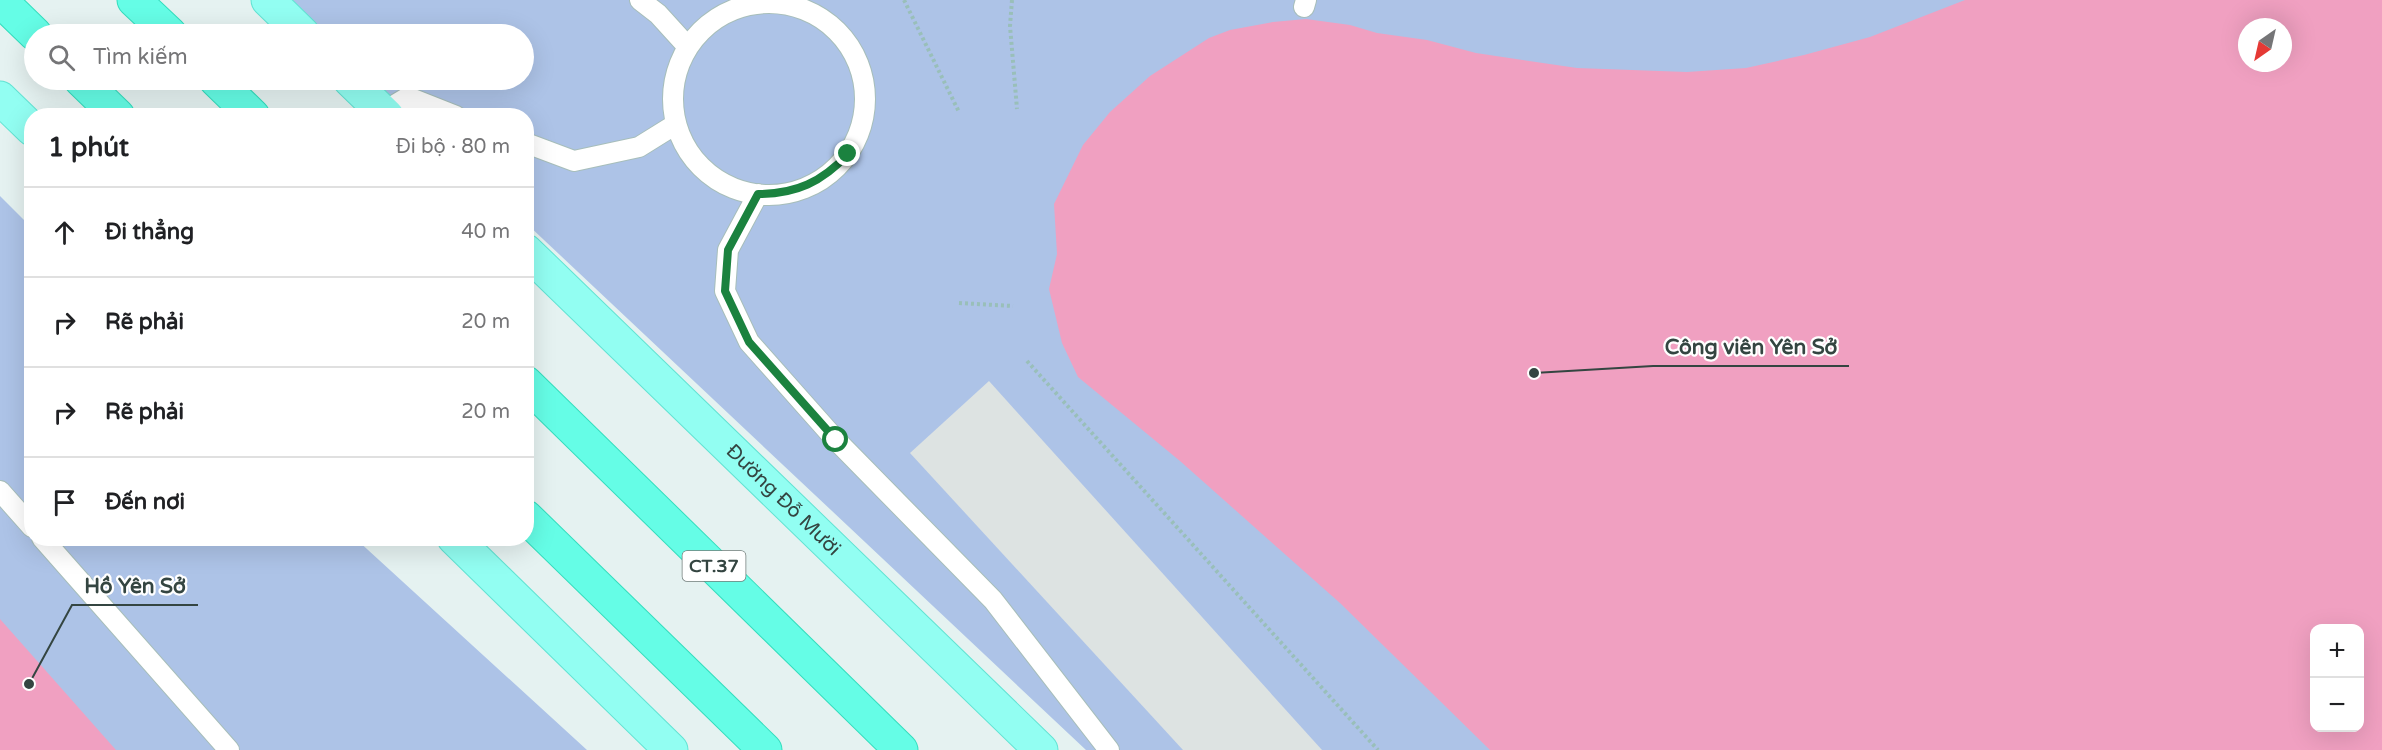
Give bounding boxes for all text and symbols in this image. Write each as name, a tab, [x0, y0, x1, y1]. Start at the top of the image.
north arrow	[2238, 18, 2292, 72]
search box	[24, 24, 534, 90]
icon: search	[45, 41, 78, 74]
text: Tìm kiếm	[93, 44, 188, 70]
text: 1 phút	[48, 132, 129, 163]
text: Đi bộ · 80 m	[396, 135, 510, 159]
route end	[834, 140, 860, 166]
icon: ahead	[48, 216, 81, 249]
text: Đi thẳng	[105, 219, 194, 245]
text: 40 m	[461, 220, 510, 244]
icon: right	[48, 306, 81, 339]
text: Rẽ phải	[105, 309, 184, 335]
text: 20 m	[461, 310, 510, 334]
callout: Công viên Yên Sở	[1653, 327, 1849, 366]
text: Công viên Yên Sở	[1665, 335, 1838, 360]
icon: right	[48, 396, 81, 429]
text: Rẽ phải	[105, 399, 184, 425]
text: 20 m	[461, 400, 510, 424]
route start	[822, 426, 848, 452]
street label: Đường Đỗ Mười	[721, 439, 845, 561]
icon: arrive	[48, 486, 81, 519]
text: Đến nơi	[105, 489, 185, 515]
road number: CT.37	[682, 551, 746, 581]
callout: Hồ Yên Sở	[72, 566, 198, 605]
text: Hồ Yên Sở	[84, 574, 186, 599]
map controls	[2310, 624, 2364, 732]
button: +	[2310, 624, 2364, 678]
button: −	[2310, 678, 2364, 732]

